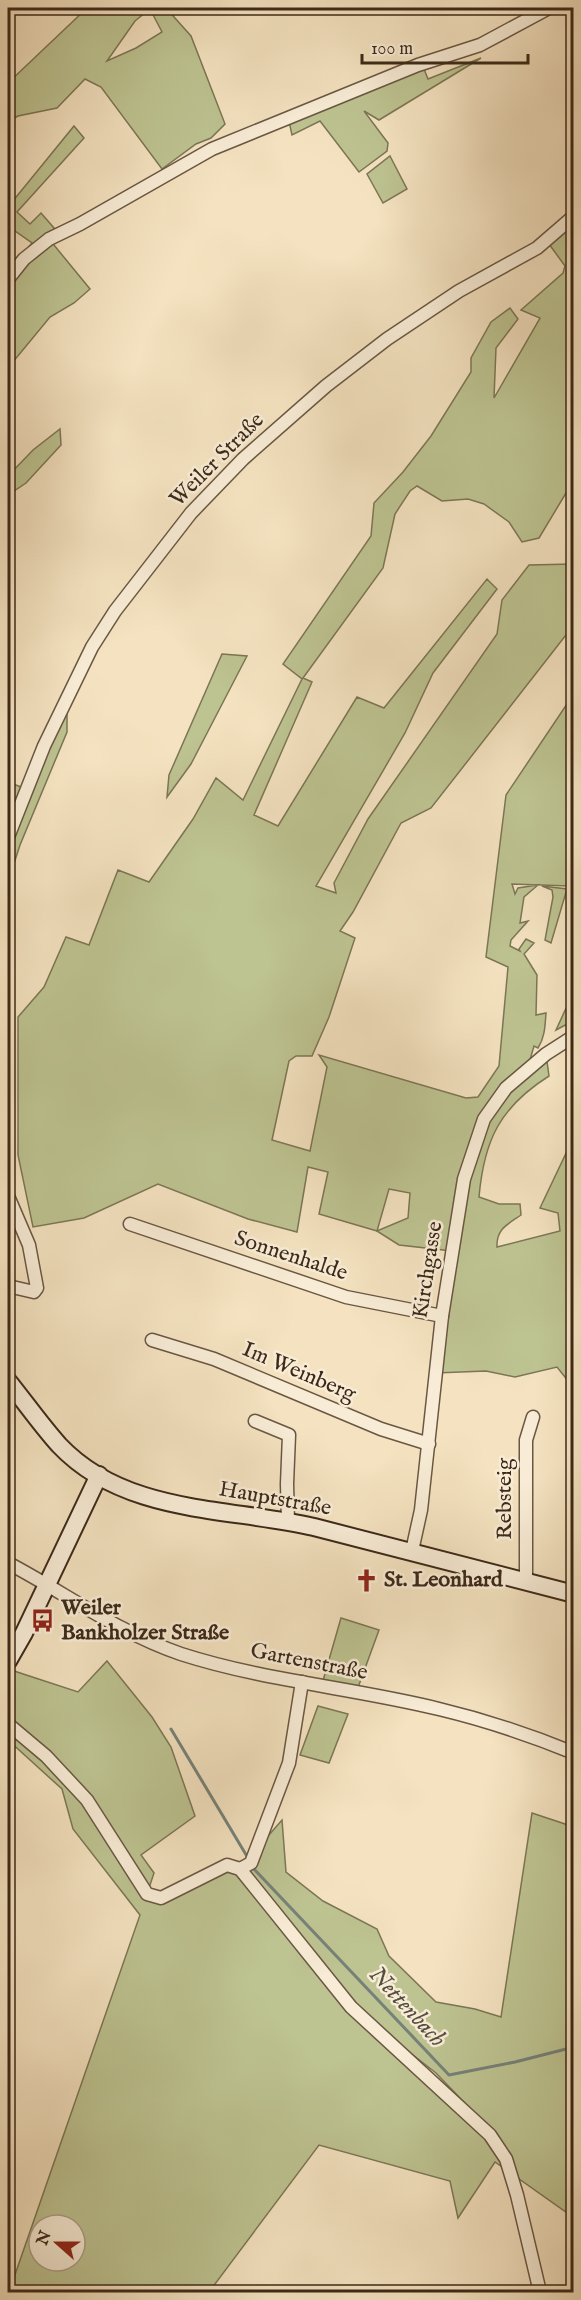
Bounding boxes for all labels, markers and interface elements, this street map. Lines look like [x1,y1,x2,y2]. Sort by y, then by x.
scale bar [362,27,528,65]
text: 100 m [371,38,413,61]
street label: Weiler Straße [164,407,270,513]
street label: Kirchgasse [407,1219,449,1321]
street label: Sonnenhalde [231,1225,351,1287]
street label: Im Weinberg [238,1336,361,1409]
street label: Rebsteig [491,1457,519,1540]
street label: Hauptstraße [217,1475,333,1523]
place label: St. Leonhard [384,1566,504,1594]
church icon: St. Leonhard [353,1567,379,1593]
place label: Weiler Bankholzer Straße [60,1594,229,1647]
bus stop icon: Weiler Bankholzer Straße [30,1608,56,1634]
street label: Gartenstraße [248,1637,370,1687]
water label: Nettenbach [362,1960,452,2054]
north arrow [27,2213,87,2273]
text: N [33,2228,57,2249]

